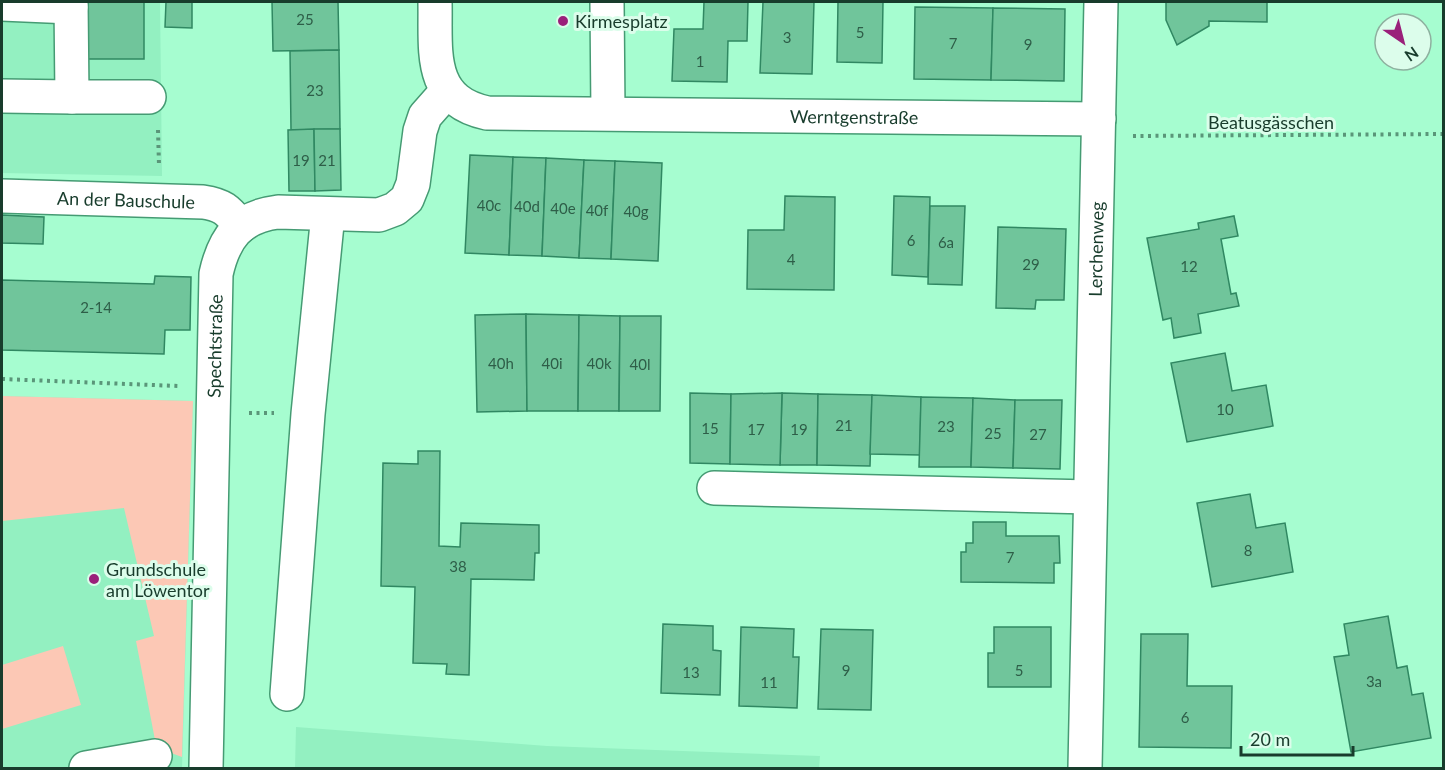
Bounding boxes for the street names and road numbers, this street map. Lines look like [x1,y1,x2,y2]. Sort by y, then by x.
street label: Werntgenstraße [790,105,918,128]
street label: Beatusgässchen [1208,111,1334,133]
street label: An der Bauschule [57,187,195,213]
street label: Lerchenweg [1084,201,1108,297]
street label: Spechtstraße [202,294,227,398]

